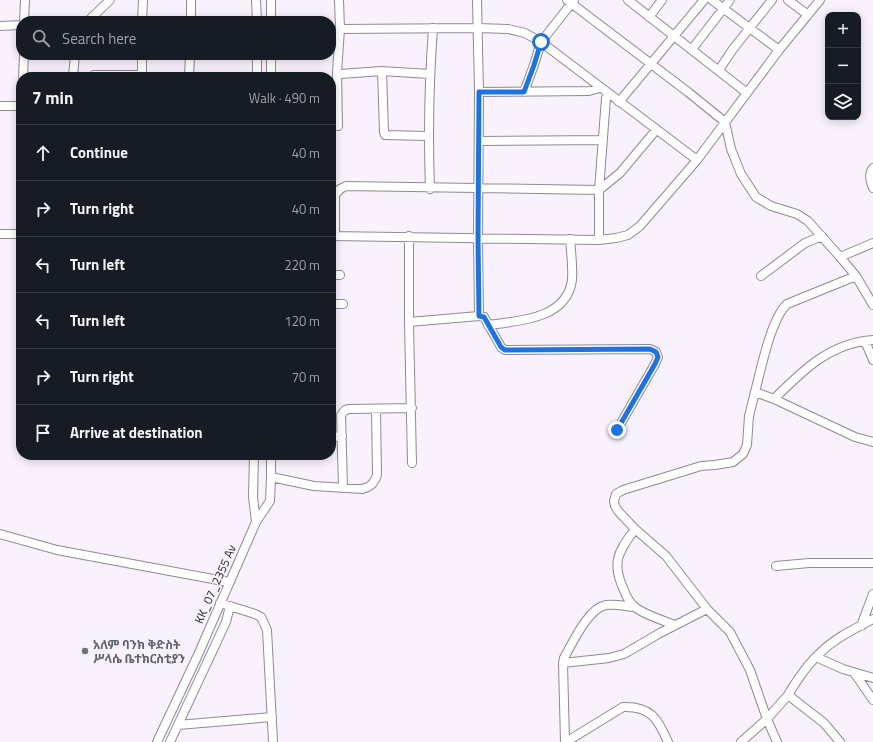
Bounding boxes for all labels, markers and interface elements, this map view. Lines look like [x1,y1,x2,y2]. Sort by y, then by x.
map controls [825,12,861,120]
button: + [825,12,861,48]
search box [16,16,336,60]
icon: search [30,27,52,49]
text: Search here [62,27,136,50]
route start [532,33,550,51]
button: − [825,48,861,84]
button: layers [825,84,861,120]
text: 7 min [32,85,73,111]
text: Walk · 490 m [249,88,320,108]
text: Continue [70,141,128,164]
icon: ahead [32,142,54,164]
text: 40 m [292,143,320,163]
text: Turn right [70,197,134,220]
icon: right [32,198,54,220]
text: 40 m [292,199,320,219]
text: Turn left [70,253,125,276]
icon: left [32,254,54,276]
text: 220 m [284,255,320,275]
text: Turn left [70,309,125,332]
icon: left [32,310,54,332]
text: 120 m [284,311,320,331]
text: Turn right [70,365,134,388]
icon: right [32,366,54,388]
text: 70 m [292,367,320,387]
text: Arrive at destination [70,421,203,444]
route end [608,421,626,439]
icon: arrive [32,422,54,444]
street label: KK_07_2355 Av [189,541,241,626]
place label: አለም ባንክ ቅድስት ሥላሴ ቤተክርስቲያን [93,635,185,668]
marker: አለም ባንክ ቅድስት ሥላሴ ቤተክርስቲያን [80,646,90,656]

